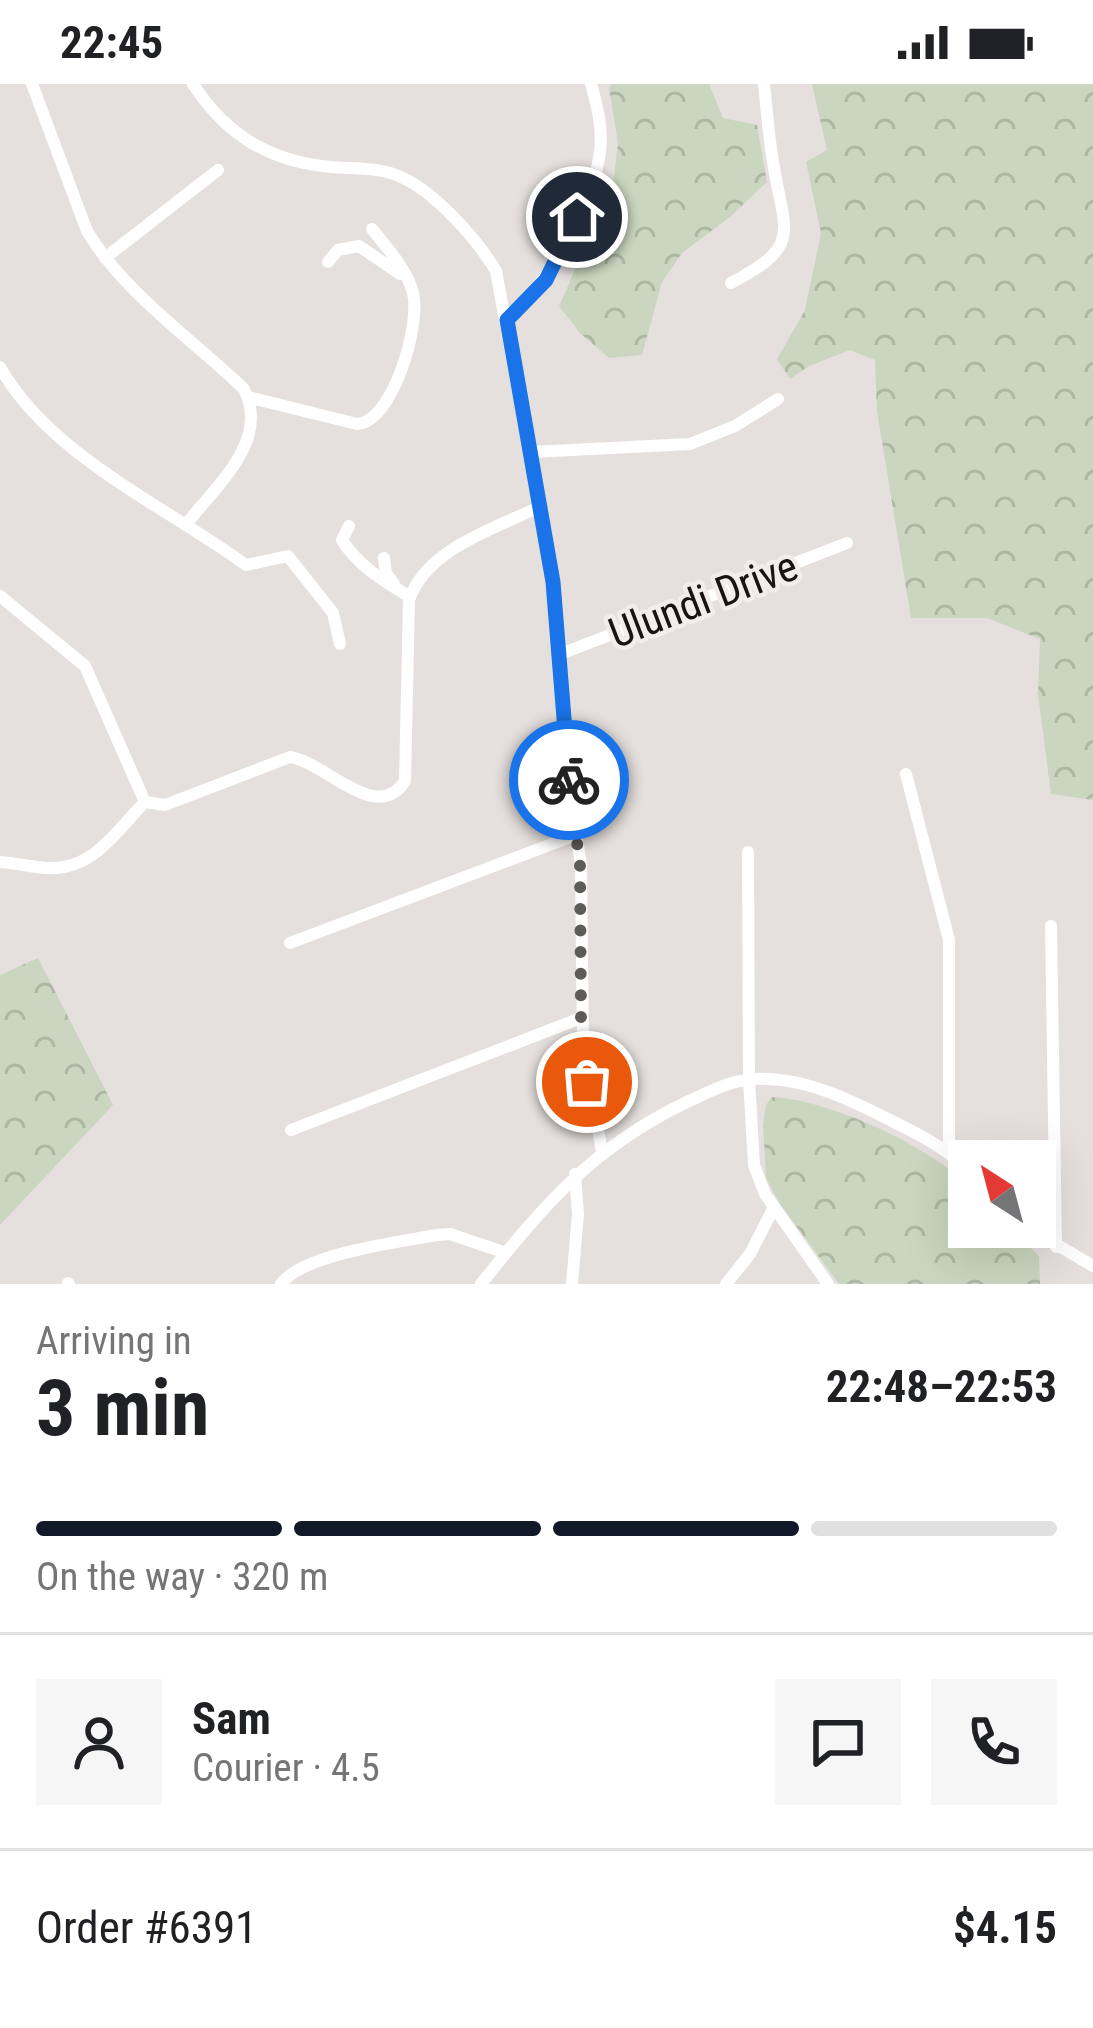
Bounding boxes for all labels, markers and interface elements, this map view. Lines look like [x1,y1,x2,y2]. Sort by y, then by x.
text: 22:45 [60,16,163,69]
pin [526,166,628,268]
icon: home [544,184,610,250]
street label: Ulundi Drive [602,541,804,658]
courier [509,720,629,840]
icon: bike [536,747,602,813]
pin [536,1031,638,1133]
icon: bag [554,1049,620,1115]
north arrow [948,1140,1056,1248]
map controls [948,1140,1056,1248]
text: Arriving in [36,1318,192,1364]
text: 22:48–22:53 [826,1360,1057,1413]
text: 3 min [36,1363,209,1454]
text: On the way · 320 m [36,1554,328,1600]
button: person [36,1679,162,1805]
button: chat [775,1679,901,1805]
button: phone [931,1679,1057,1805]
text: Sam [192,1692,271,1745]
text: Courier · 4.5 [192,1745,380,1791]
text: Order #6391 [36,1901,257,1954]
text: $4.15 [953,1901,1057,1954]

